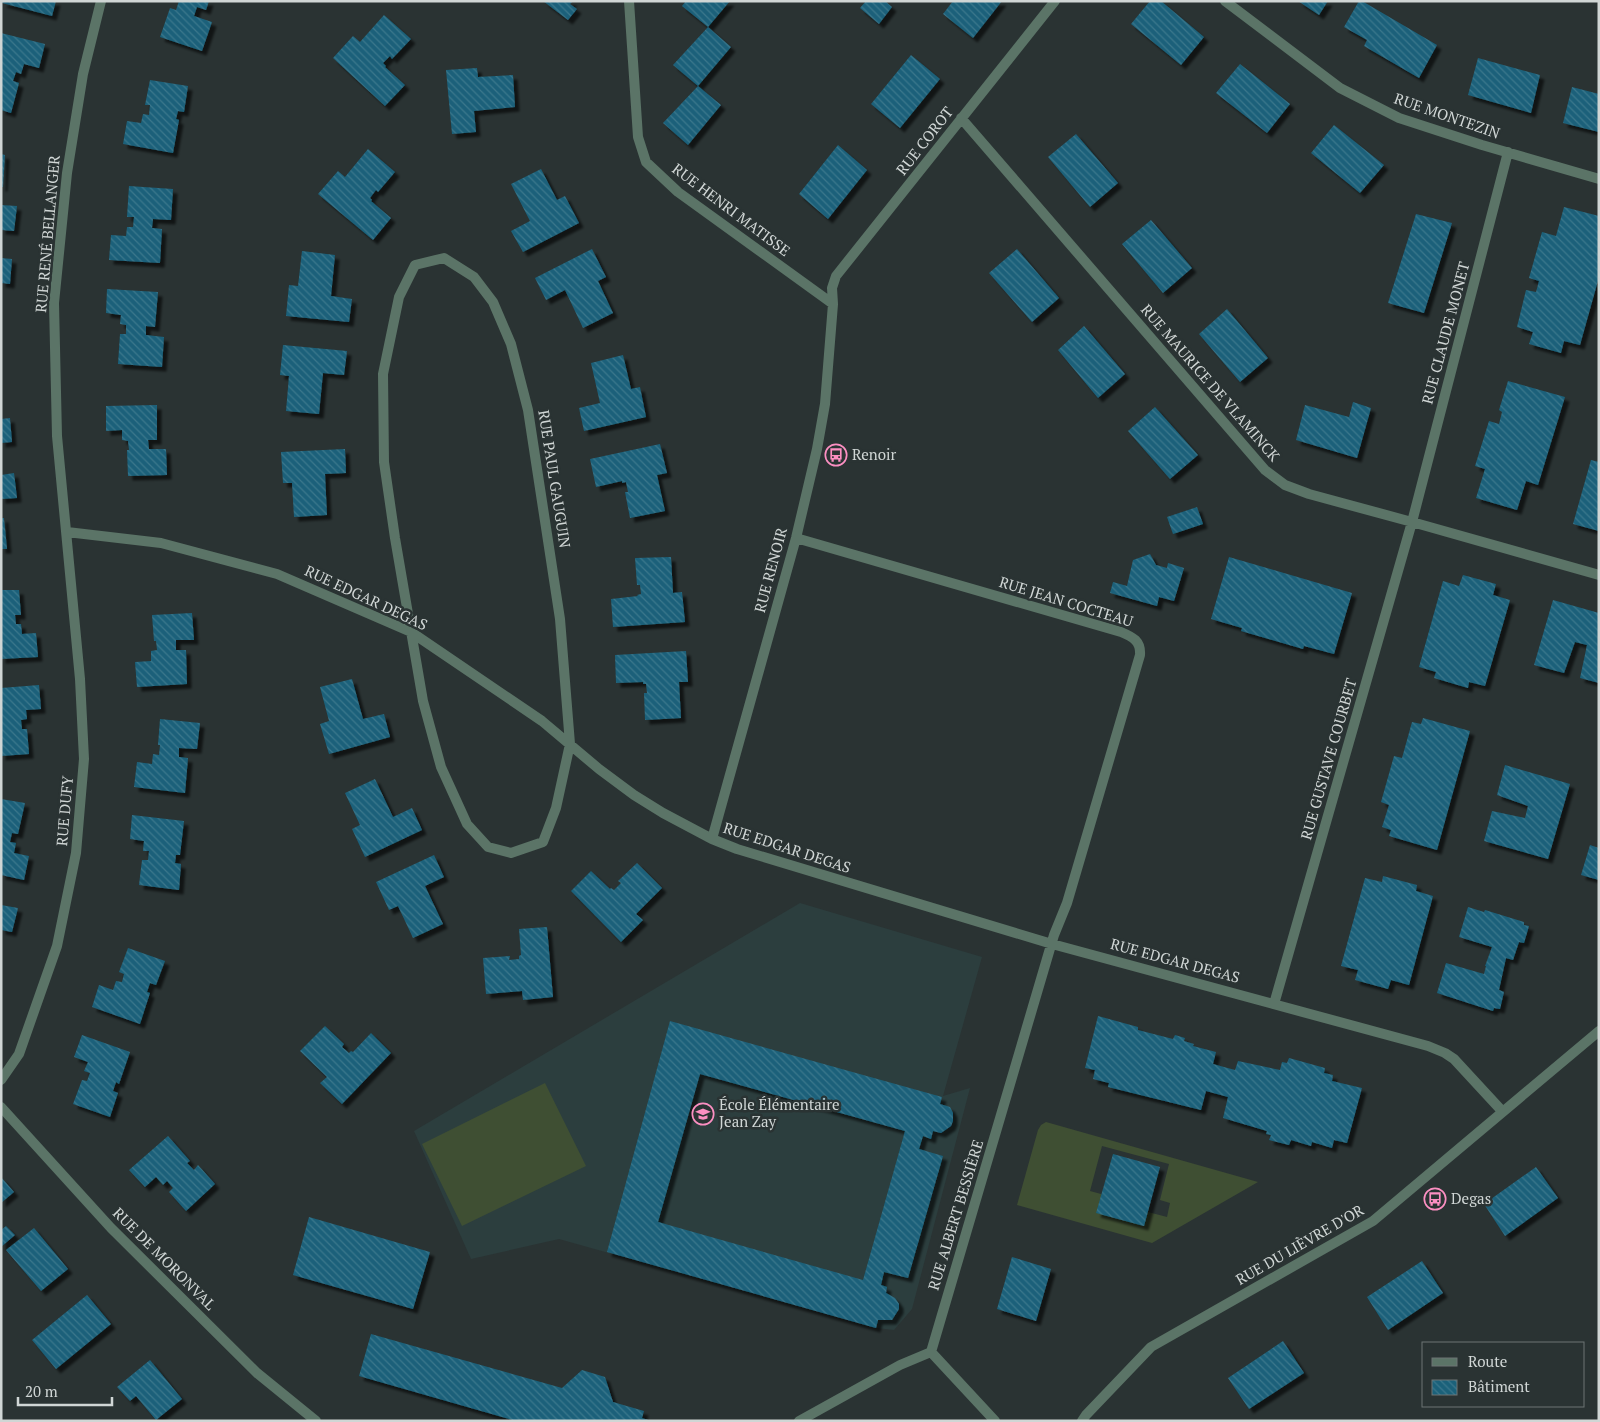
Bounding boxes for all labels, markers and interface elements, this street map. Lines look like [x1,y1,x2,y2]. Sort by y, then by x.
street label: RUE MONTEZIN [1392,88,1503,143]
street label: RUE COROT [891,102,957,179]
street label: RUE RENÉ BELLANGER [30,154,64,313]
street label: RUE HENRI MATISSE [669,158,795,260]
street label: RUE CLAUDE MONET [1416,259,1474,406]
street label: RUE MAURICE DE VLAMINCK [1137,300,1285,465]
street label: RUE PAUL GAUGUIN [534,408,576,549]
bus stop icon: Renoir [824,443,848,467]
place label: Renoir [852,444,897,464]
street label: RUE RENOIR [749,525,791,614]
street label: RUE EDGAR DEGAS [302,560,431,634]
street label: RUE JEAN COCTEAU [997,571,1136,631]
street label: RUE GUSTAVE COURBET [1295,676,1361,842]
street label: RUE DUFY [51,775,77,847]
street label: RUE EDGAR DEGAS [721,817,854,877]
street label: RUE EDGAR DEGAS [1108,933,1242,987]
place label: École Élémentaire Jean Zay [719,1094,840,1131]
school or university icon: École Élémentaire Jean Zay [691,1102,715,1126]
street label: RUE ALBERT BESSIÈRE [923,1137,987,1292]
bus stop icon: Degas [1423,1187,1447,1211]
place label: Degas [1451,1188,1491,1208]
street label: RUE DU LIÈVRE D'OR [1232,1199,1368,1289]
street label: RUE DE MORONVAL [109,1203,220,1314]
legend [1422,1342,1585,1407]
text: Route [1468,1351,1507,1371]
scale bar [18,1374,111,1406]
text: Bâtiment [1468,1376,1530,1396]
text: 20 m [25,1381,58,1401]

